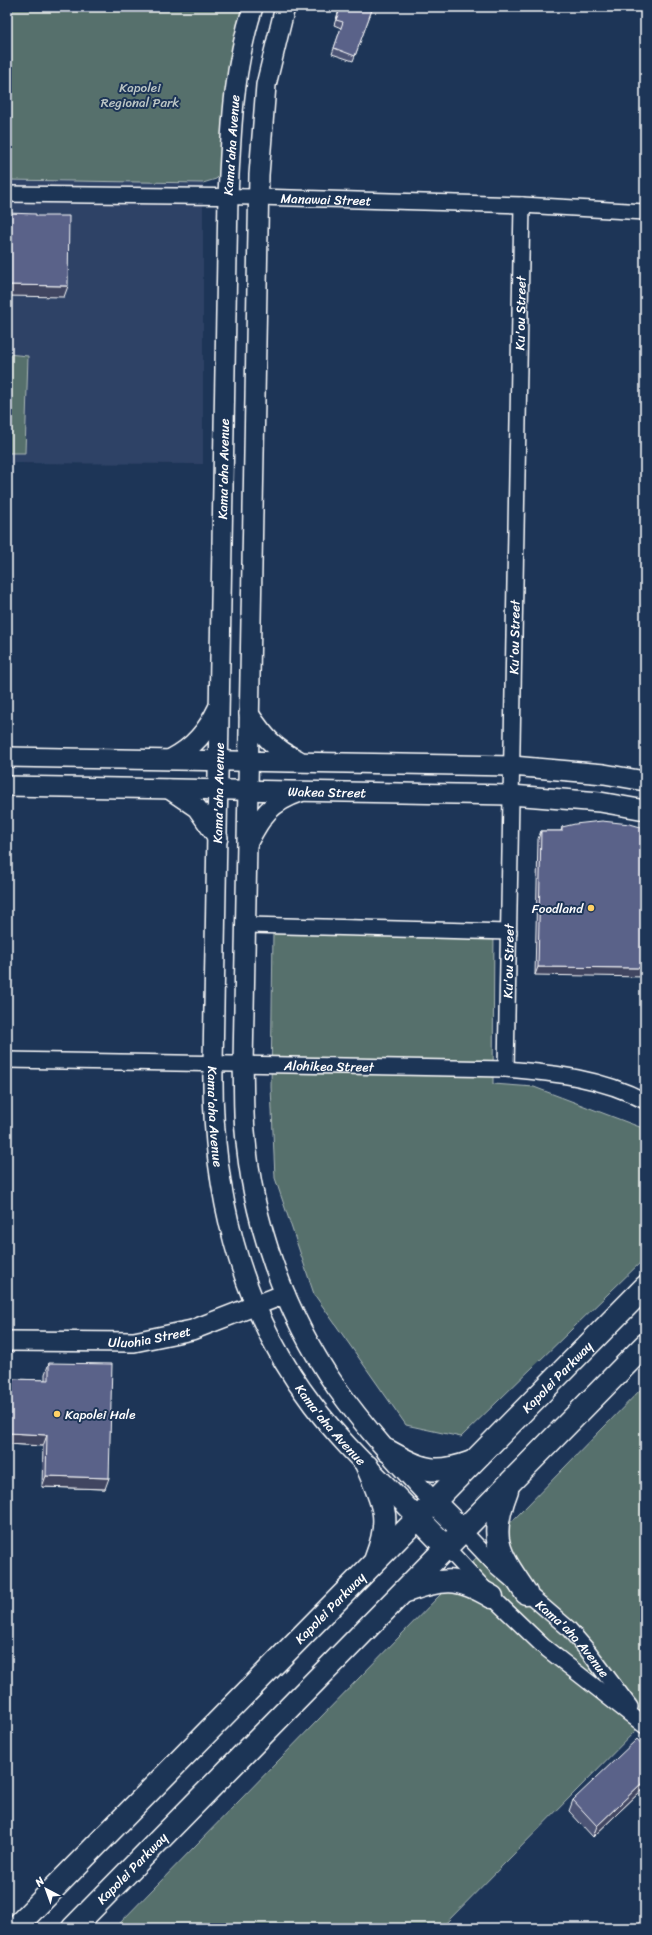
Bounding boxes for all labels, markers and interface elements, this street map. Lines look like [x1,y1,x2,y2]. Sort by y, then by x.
park label: Kapolei Regional Park [101,76,179,114]
street label: Kama'aha Avenue [217,94,247,196]
street label: Manawai Street [280,187,372,212]
street label: Ku'ou Street [508,275,533,351]
street label: Kama'aha Avenue [211,418,236,520]
street label: Ku'ou Street [502,599,527,675]
street label: Kama'aha Avenue [206,742,231,844]
street label: Wakea Street [288,780,367,804]
place label: Foodland [532,897,584,920]
marker: Foodland [586,903,596,913]
street label: Ku'ou Street [496,923,521,999]
street label: Alohikea Street [283,1054,375,1079]
street label: Kama'aha Avenue [201,1066,230,1169]
street label: Uluohia Street [108,1319,193,1354]
street label: Kapolei Parkway [516,1335,599,1419]
street label: Kama'aha Avenue [289,1379,372,1471]
place label: Kapolei Hale [65,1403,136,1426]
marker: Kapolei Hale [52,1409,62,1419]
street label: Kapolei Parkway [289,1566,371,1650]
street label: Kama'aha Avenue [530,1594,616,1683]
street label: Kapolei Parkway [91,1827,173,1910]
north arrow [26,1869,66,1909]
text: N [30,1872,49,1892]

